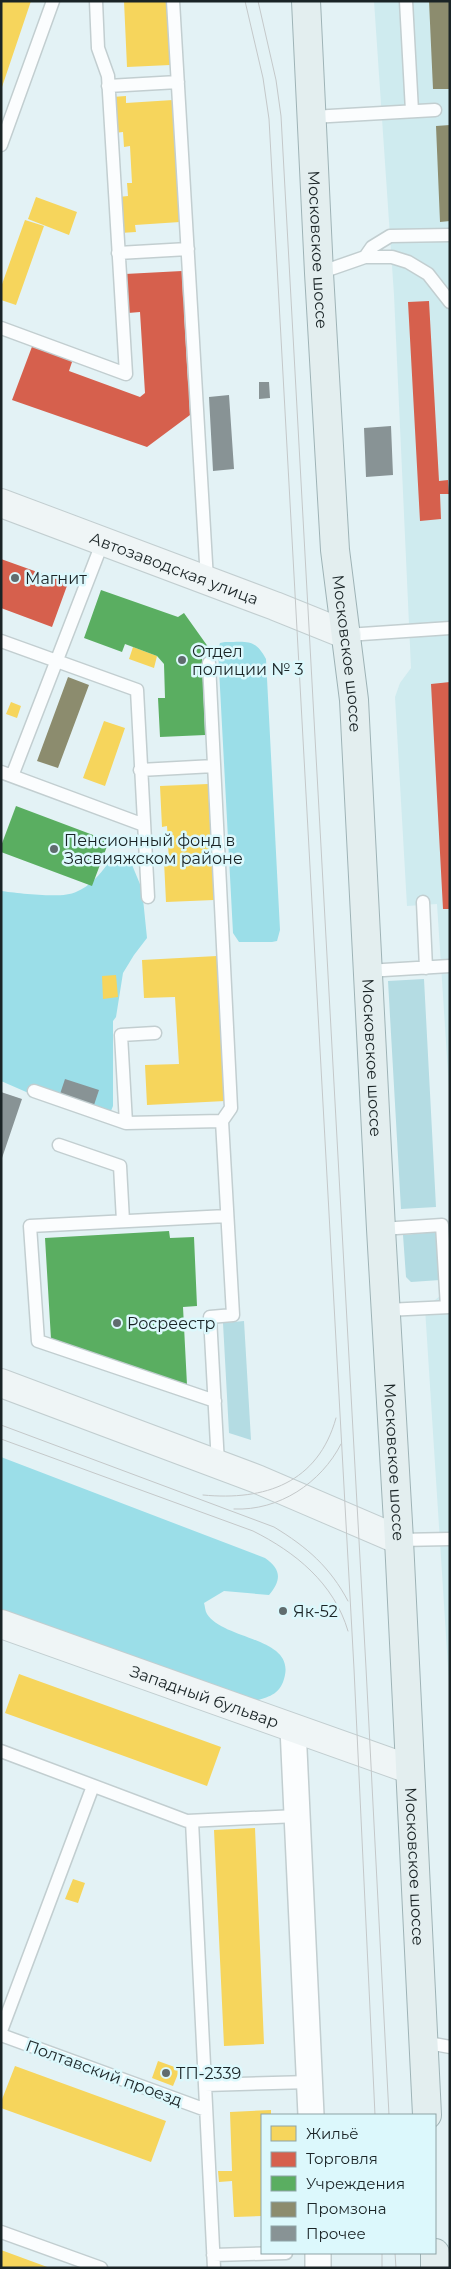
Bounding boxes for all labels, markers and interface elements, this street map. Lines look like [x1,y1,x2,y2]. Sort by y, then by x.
street label: Московское шоссе [305,170,332,329]
street label: Автозаводская улица [87,528,261,608]
place label: Магнит [25,569,87,588]
marker: Магнит [9,572,21,584]
street label: Московское шоссе [329,574,365,733]
place label: Отдел полиции № 3 [192,642,304,679]
marker: Отдел полиции № 3 [176,654,188,666]
place label: Пенсионный фонд в Засвияжском районе [64,831,243,868]
marker: Пенсионный фонд в Засвияжском районе [48,843,60,855]
street label: Московское шоссе [359,978,386,1137]
place label: Росреестр [127,1314,215,1333]
marker: Росреестр [111,1317,123,1329]
street label: Московское шоссе [380,1382,409,1542]
place label: Як-52 [293,1602,338,1621]
marker: Як-52 [277,1605,289,1617]
street label: Западный бульвар [128,1661,281,1731]
street label: Московское шоссе [402,1787,428,1946]
street label: Полтавский проезд [23,2036,185,2110]
place label: ТП-2339 [176,2064,241,2083]
marker: ТП-2339 [160,2067,172,2079]
legend [261,2114,436,2254]
text: Жильё [306,2124,359,2143]
text: Торговля [306,2149,378,2168]
text: Учреждения [306,2174,405,2193]
text: Промзона [306,2199,386,2218]
text: Прочее [306,2224,366,2243]

